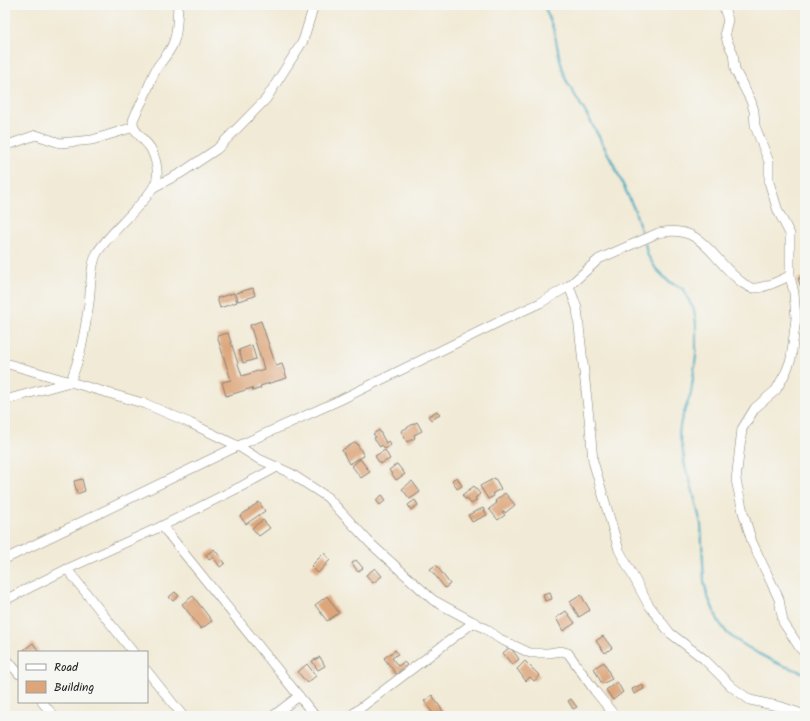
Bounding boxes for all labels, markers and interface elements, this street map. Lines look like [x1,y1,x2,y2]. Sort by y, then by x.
legend [18,651,148,703]
text: Road [54,658,79,677]
text: Building [54,678,94,697]

